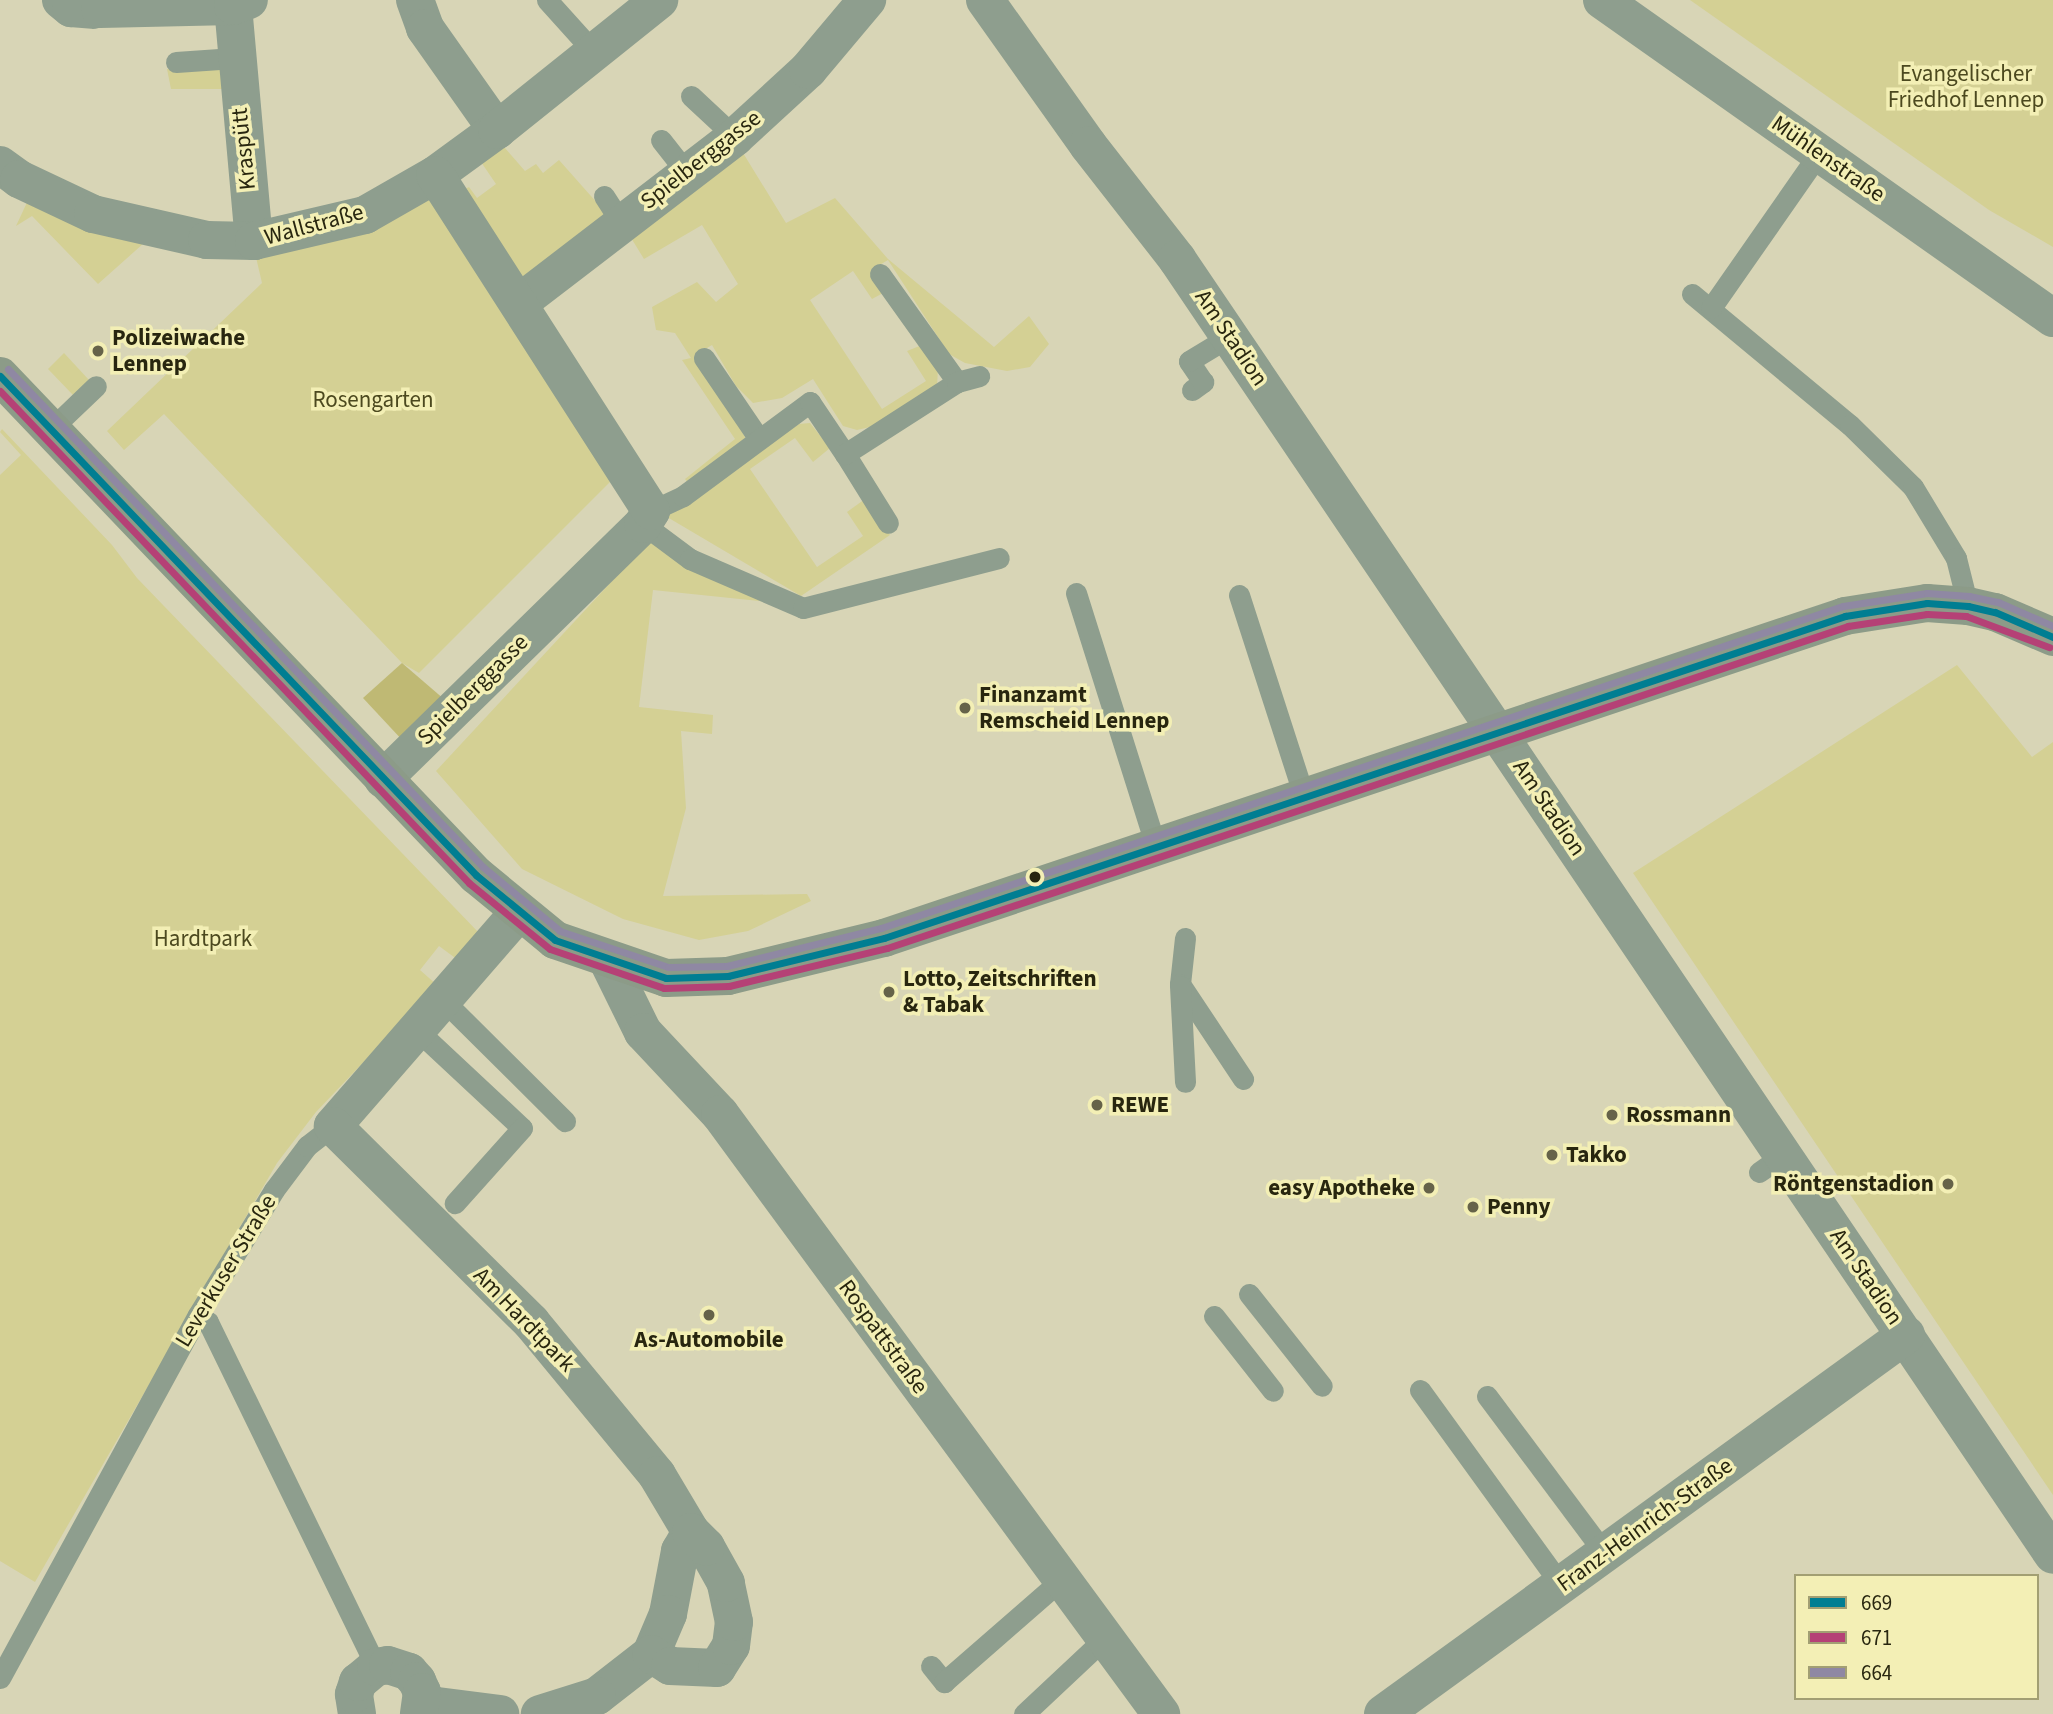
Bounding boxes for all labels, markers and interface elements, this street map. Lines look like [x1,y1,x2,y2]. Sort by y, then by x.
park label: Evangelischer Friedhof Lennep [1888,60,2044,114]
street label: Spielberggasse [635,105,767,215]
street label: Kraspütt [226,107,262,191]
street label: Mühlenstraße [1766,110,1890,208]
street label: Wallstraße [261,199,367,251]
street label: Am Stadion [1189,285,1273,391]
place label: Polizeiwache Lennep [112,324,245,378]
marker: Polizeiwache Lennep [90,343,106,359]
park label: Rosengarten [312,386,434,414]
street label: Spielberggasse [412,629,534,751]
place label: Finanzamt Remscheid Lennep [979,681,1170,735]
marker: Finanzamt Remscheid Lennep [957,700,973,716]
street label: Am Stadion [1507,755,1591,861]
unlabelled marker [1028,870,1042,884]
park label: Hardtpark [154,925,252,953]
place label: Lotto, Zeitschriften & Tabak [903,965,1097,1019]
marker: Lotto, Zeitschriften & Tabak [881,984,897,1000]
place label: REWE [1111,1091,1169,1119]
marker: REWE [1089,1097,1105,1113]
place label: Rossmann [1626,1101,1731,1129]
marker: Rossmann [1604,1107,1620,1123]
place label: Takko [1566,1141,1627,1169]
marker: Takko [1544,1147,1560,1163]
place label: Röntgenstadion [1773,1170,1934,1198]
place label: easy Apotheke [1268,1174,1415,1202]
marker: Röntgenstadion [1940,1176,1956,1192]
marker: easy Apotheke [1421,1180,1437,1196]
street label: Leverkuser Straße [170,1190,282,1352]
place label: Penny [1487,1193,1550,1221]
marker: Penny [1465,1199,1481,1215]
street label: Am Stadion [1824,1224,1908,1330]
street label: Am Hardtpark [467,1262,581,1378]
street label: Rospattstraße [832,1275,934,1399]
marker: As-Automobile [701,1307,717,1323]
place label: As-Automobile [634,1326,784,1354]
street label: Franz-Heinrich-Straße [1552,1452,1738,1598]
legend [1794,1574,2039,1700]
text: 669 [1861,1588,1892,1618]
text: 671 [1861,1623,1892,1653]
text: 664 [1861,1658,1892,1688]

